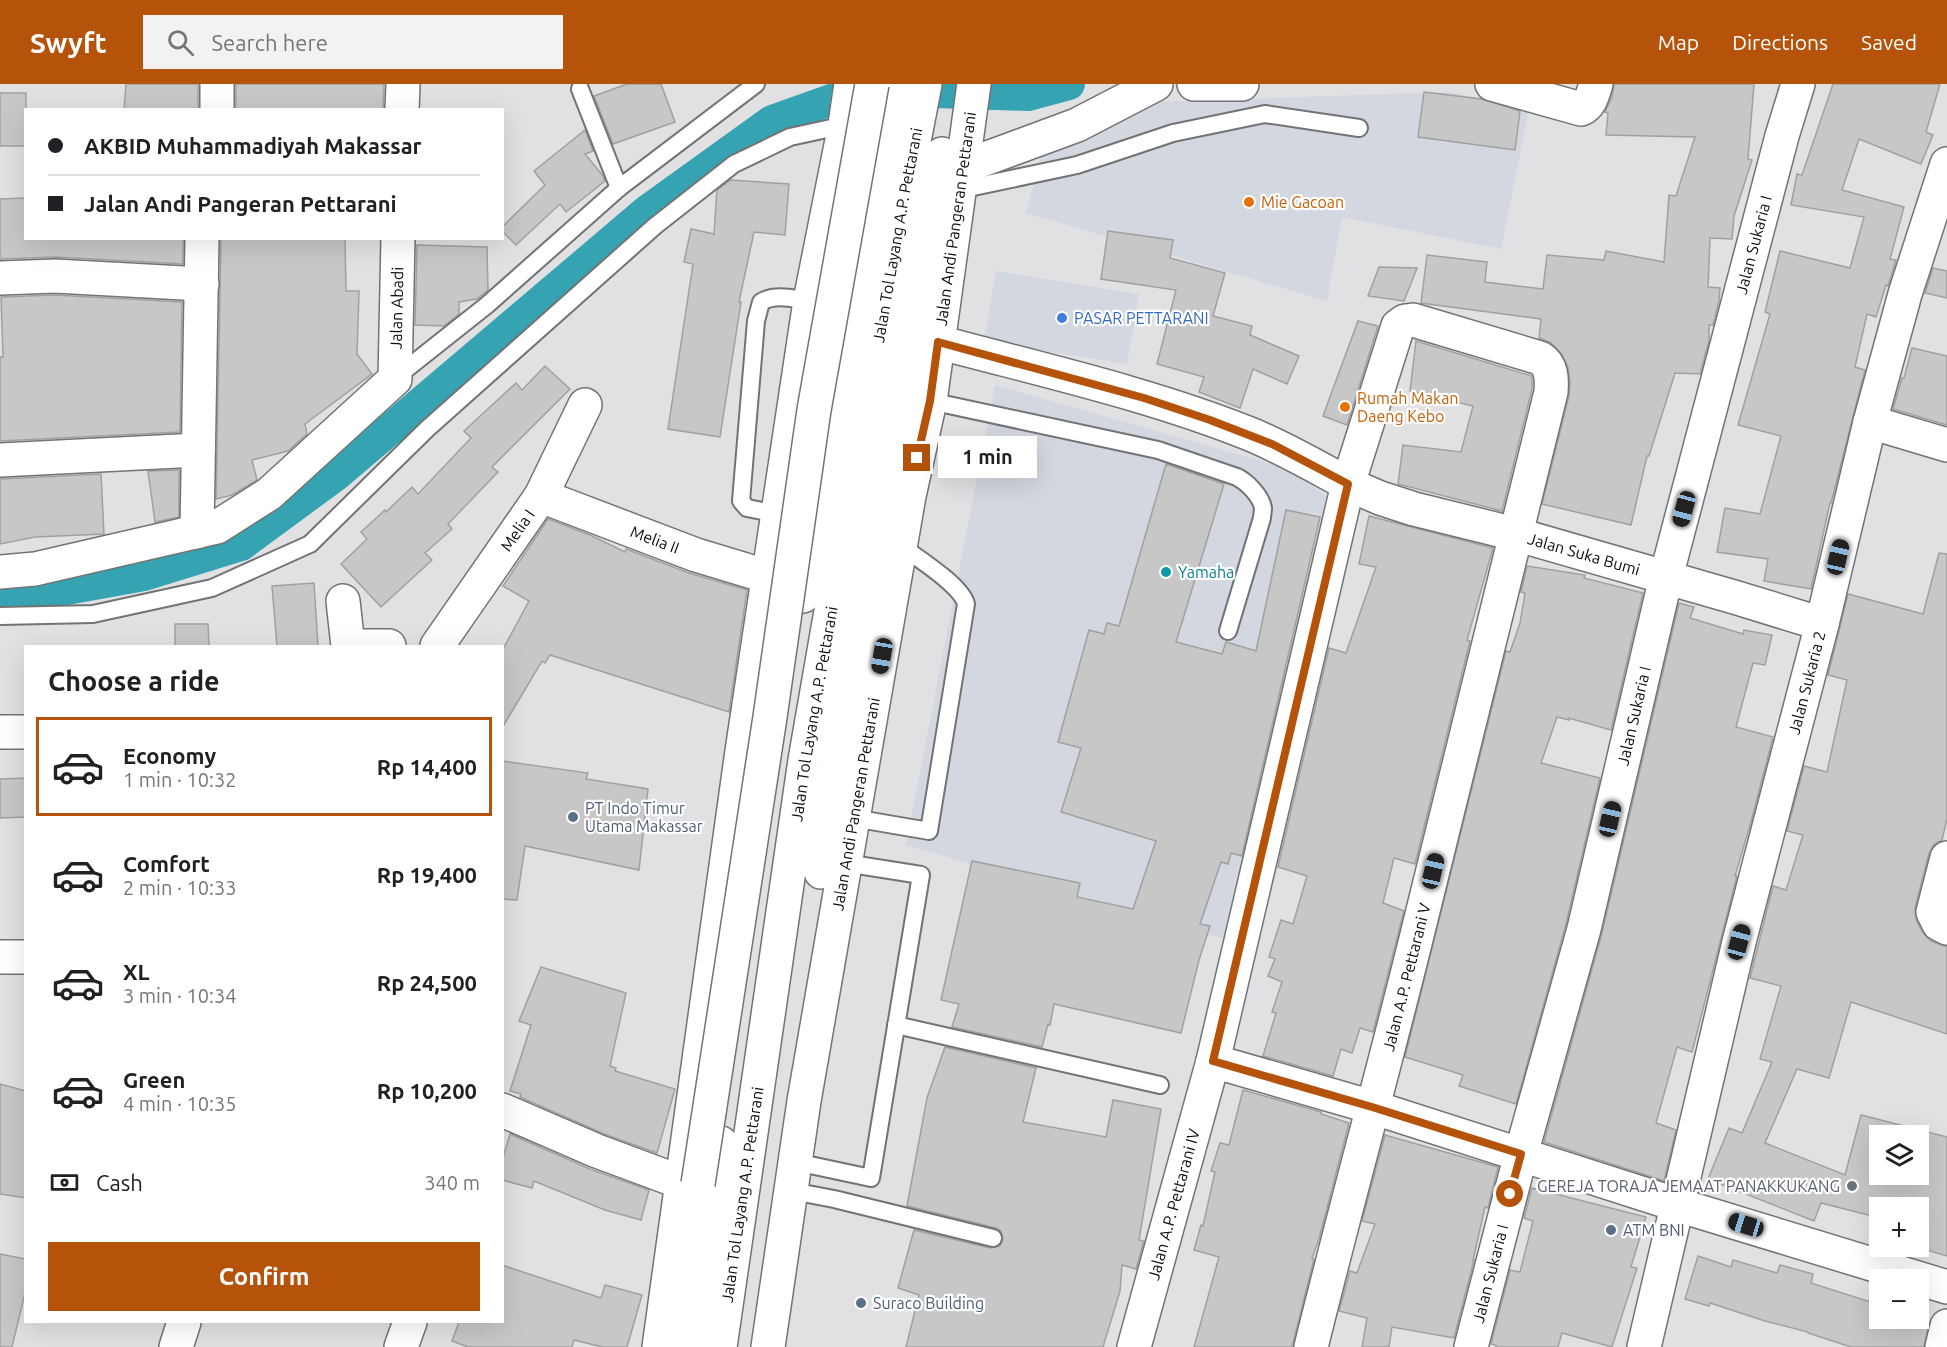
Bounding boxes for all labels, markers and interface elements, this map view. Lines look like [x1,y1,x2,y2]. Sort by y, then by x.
search box [143,15,563,69]
icon: search [164,26,197,59]
text: Swyft [30,27,107,58]
text: Search here [212,30,328,55]
text: Map [1658,30,1699,54]
text: Directions [1732,30,1828,54]
text: Saved [1861,30,1917,54]
street label: Jalan Andi Pangeran Pettarani [932,110,979,327]
street label: Jalan Tol Layang A.P. Pettarani [869,126,925,344]
text: AKBID Muhammadiyah Makassar [84,133,422,158]
text: Jalan Andi Pangeran Pettarani [84,191,397,216]
place label: Mie Gacoan [1261,193,1344,211]
street label: Jalan Sukaria I [1732,194,1775,296]
marker: Mie Gacoan [1242,195,1256,209]
street label: Jalan Abadi [387,267,406,350]
place label: PASAR PETTARANI [1074,309,1209,327]
marker: PASAR PETTARANI [1055,311,1069,325]
place label: Rumah Makan Daeng Kebo [1357,389,1459,425]
marker: Rumah Makan Daeng Kebo [1338,400,1352,414]
callout: 1 min [938,437,1037,479]
route end [903,444,930,471]
text: 1 min [962,445,1013,468]
car [1671,489,1697,529]
street label: Melia I [497,506,538,555]
street label: Melia II [628,522,682,557]
street label: Jalan Suka Bumi [1526,529,1642,579]
car [1825,537,1851,577]
place label: Yamaha [1178,563,1234,581]
marker: Yamaha [1159,565,1173,579]
street label: Jalan Tol Layang A.P. Pettarani [787,605,841,823]
street label: Jalan Sukaria 2 [1785,629,1829,736]
car [870,637,894,675]
street label: Jalan Sukaria I [1613,664,1654,767]
text: Choose a ride [48,666,220,696]
street label: Jalan Andi Pangeran Pettarani [828,696,883,912]
icon: car [51,740,105,794]
text: Economy [123,743,216,768]
text: Rp 14,400 [377,754,477,779]
text: 1 min · 10:32 [123,768,237,791]
place label: PT Indo Timur Utama Makassar [585,799,703,835]
car [1597,799,1623,839]
marker: PT Indo Timur Utama Makassar [566,810,580,824]
icon: car [51,848,105,902]
text: Comfort [123,851,210,876]
car [1420,851,1446,891]
text: Rp 19,400 [377,862,477,887]
text: 2 min · 10:33 [123,876,237,899]
street label: Jalan A.P. Pettarani V [1379,901,1434,1053]
car [1726,922,1752,962]
icon: car [51,956,105,1010]
text: XL [123,959,150,984]
text: Rp 24,500 [377,970,477,995]
text: 3 min · 10:34 [123,984,237,1007]
icon: car [51,1064,105,1118]
text: Green [123,1067,185,1092]
text: Rp 10,200 [377,1078,477,1103]
street label: Jalan Tol Layang A.P. Pettarani [718,1085,767,1304]
text: 4 min · 10:35 [123,1092,237,1115]
map controls [1869,1125,1929,1329]
button: layers [1869,1125,1929,1185]
street label: Jalan A.P. Pettarani IV [1144,1127,1203,1282]
icon: cash [48,1166,81,1199]
text: Cash [96,1170,143,1195]
text: 340 m [424,1171,480,1194]
place label: GEREJA TORAJA JEMAAT PANAKKUKANG [1537,1177,1840,1195]
marker: GEREJA TORAJA JEMAAT PANAKKUKANG [1845,1179,1859,1193]
route start [1496,1180,1523,1207]
button: + [1869,1197,1929,1257]
car [1726,1211,1766,1239]
place label: ATM BNI [1623,1221,1685,1239]
street label: Jalan Sukaria I [1469,1222,1511,1325]
marker: ATM BNI [1604,1223,1618,1237]
button: Confirm [48,1242,480,1311]
button: − [1869,1269,1929,1329]
place label: Suraco Building [873,1294,984,1312]
marker: Suraco Building [854,1296,868,1310]

